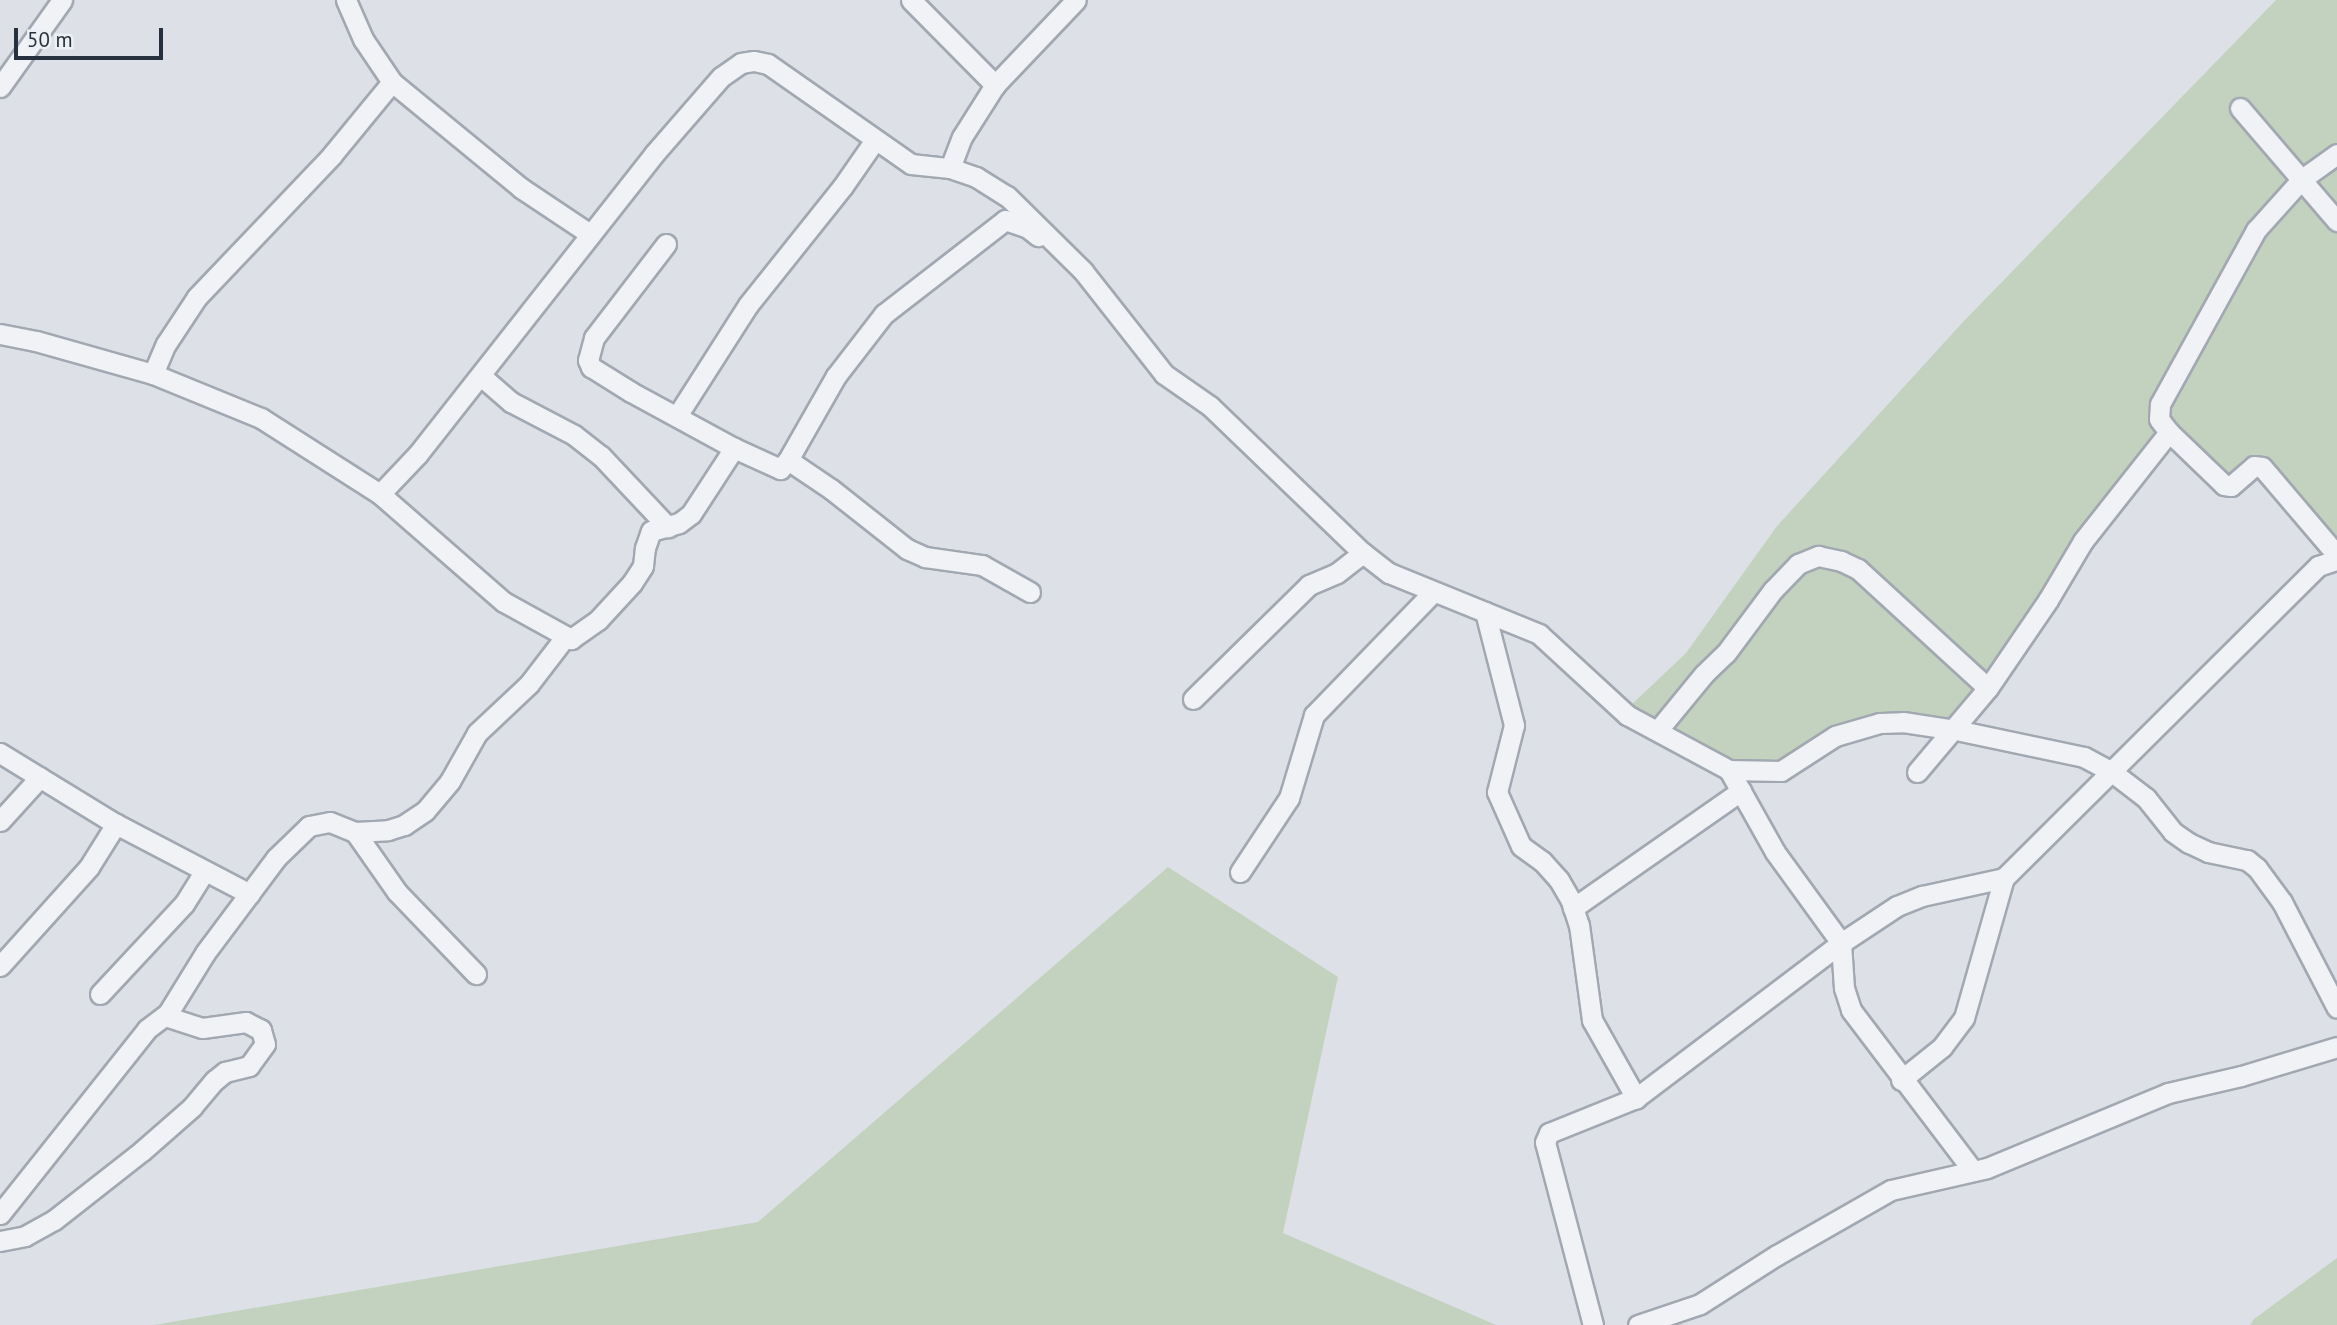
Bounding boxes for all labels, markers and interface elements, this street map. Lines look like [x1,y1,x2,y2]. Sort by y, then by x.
scale bar [18,14,166,58]
text: 50 m [27,26,73,53]

